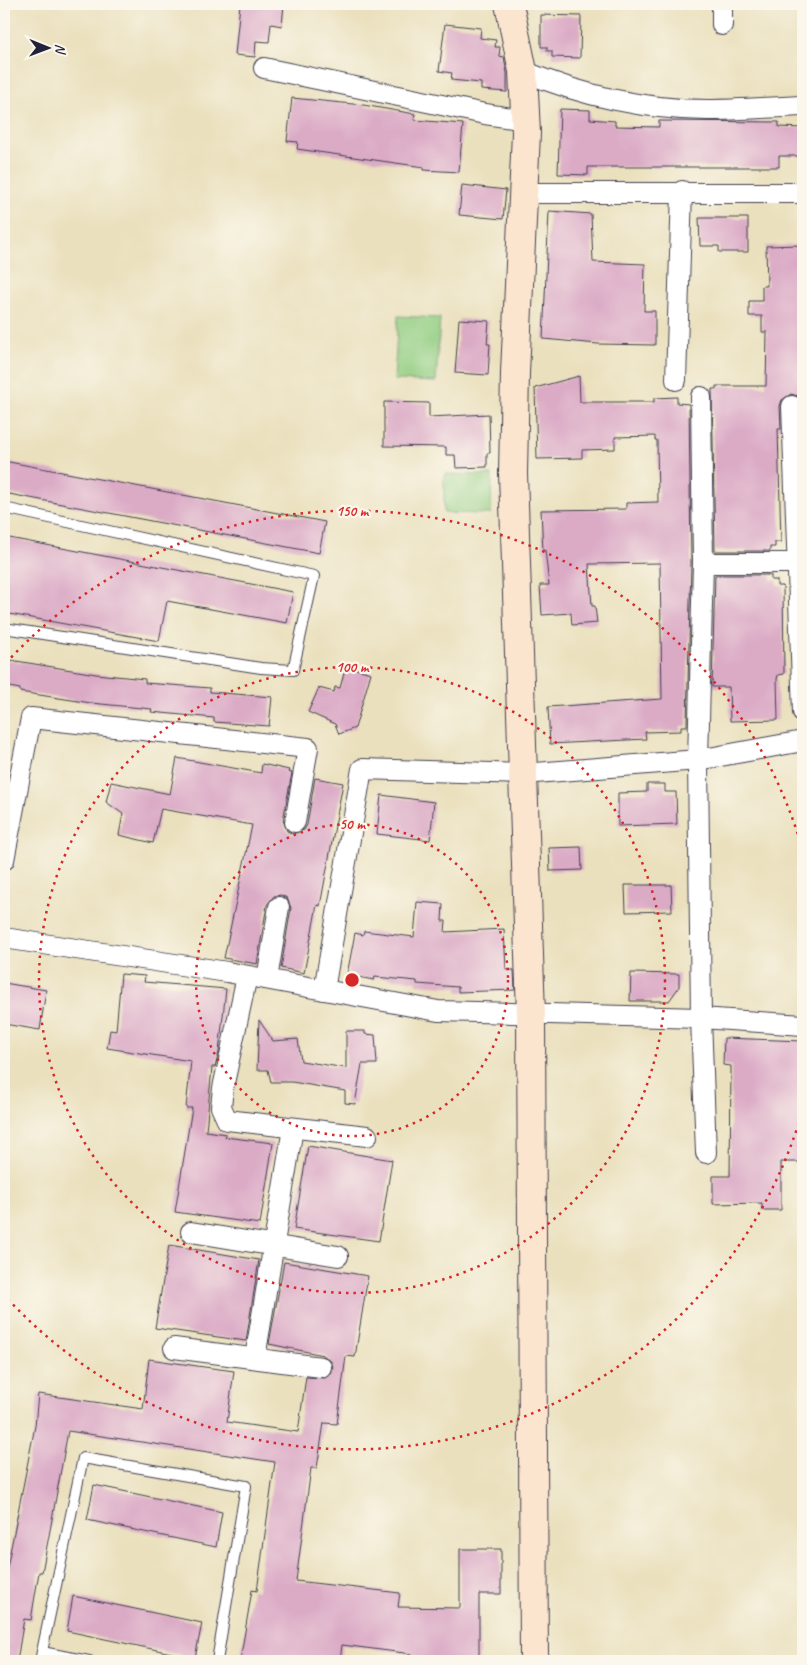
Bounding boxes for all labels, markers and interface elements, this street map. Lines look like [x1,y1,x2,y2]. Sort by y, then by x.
north arrow [22,22,72,72]
text: N [52,44,69,55]
text: 150 m [336,502,370,521]
text: 100 m [336,658,370,677]
text: 50 m [339,815,366,834]
centre of rings [343,971,361,989]

